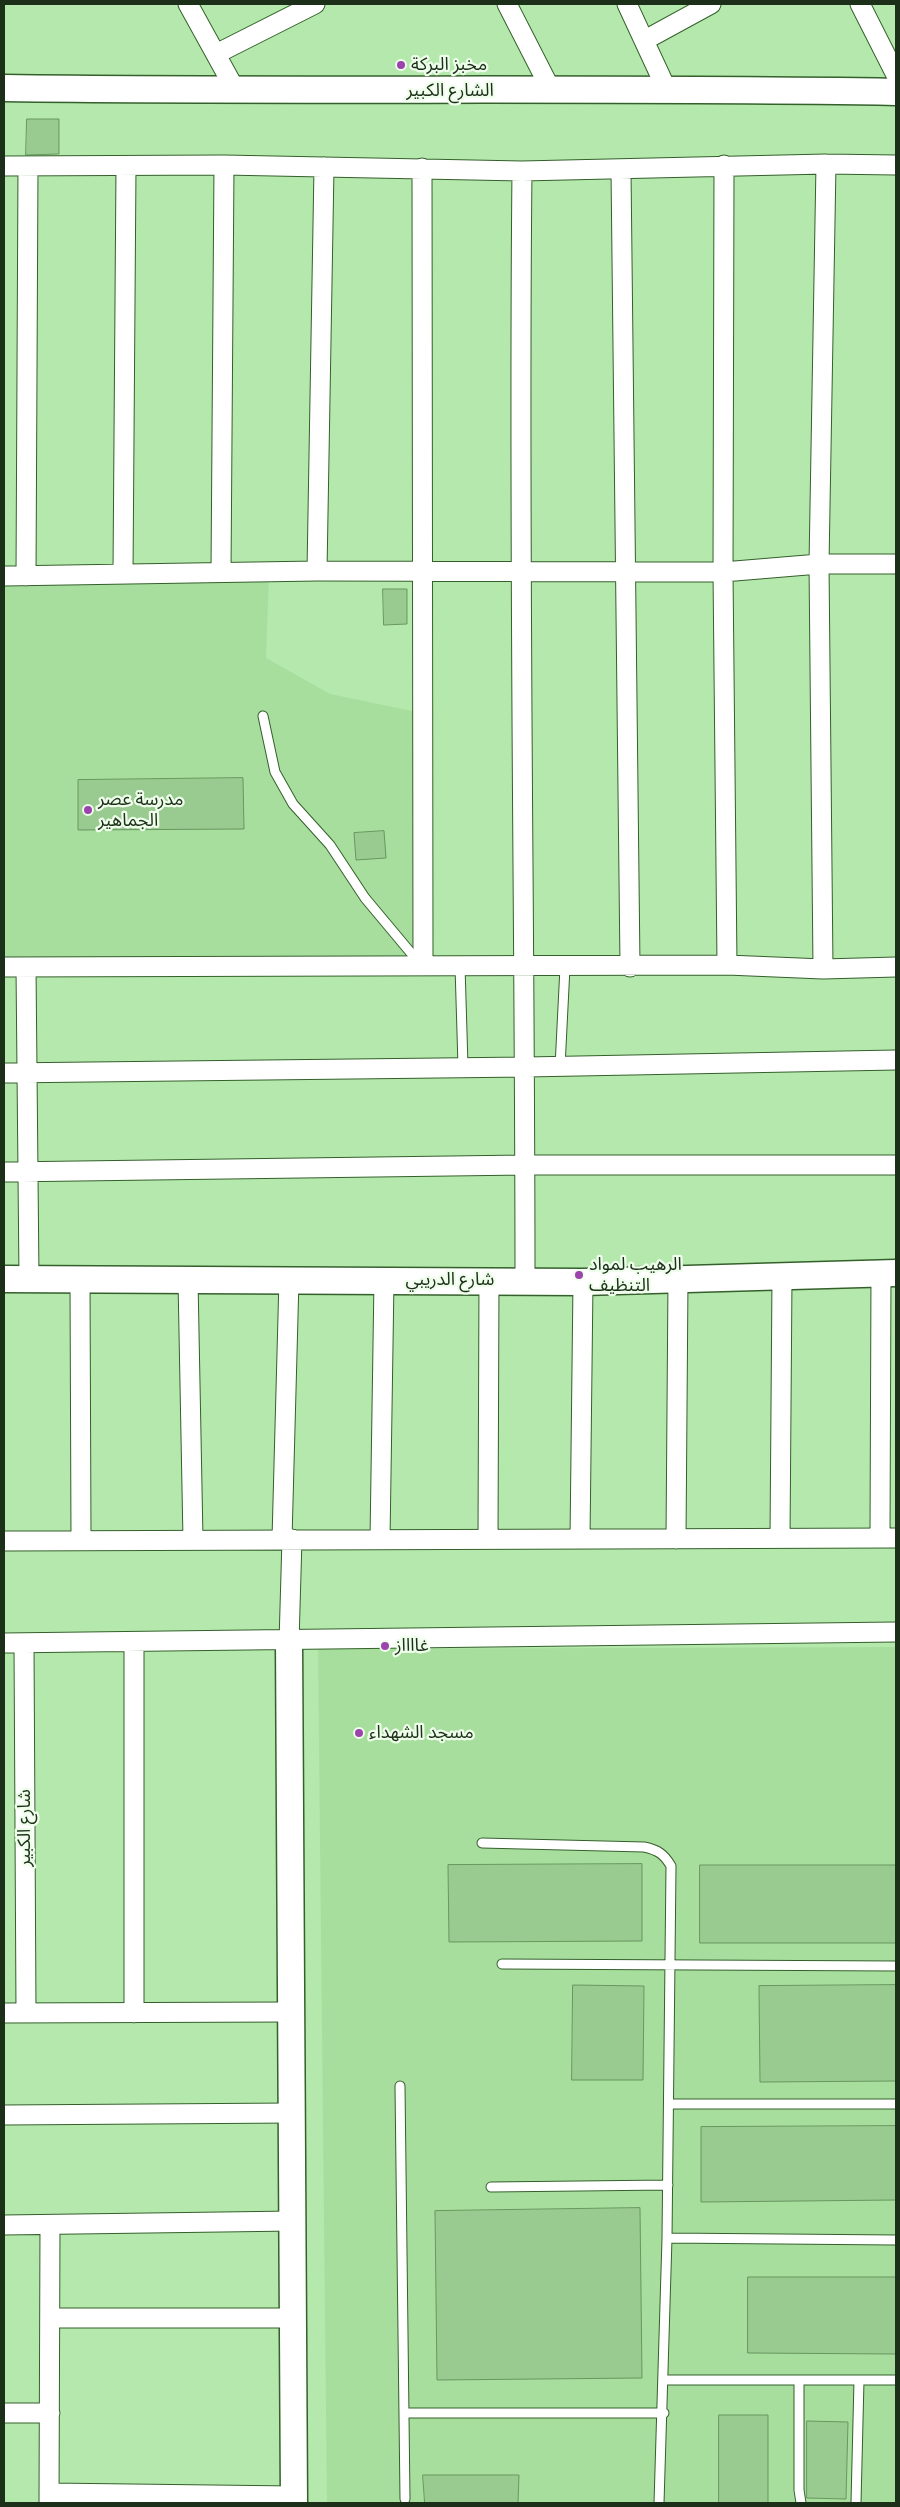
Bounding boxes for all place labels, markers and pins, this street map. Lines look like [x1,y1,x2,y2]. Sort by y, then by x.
place label: مخبز البركة [411,54,487,76]
marker: مخبز البركة [395,59,407,71]
place label: مدرسة عصر الجماهير [98,789,183,832]
marker: مدرسة عصر الجماهير [82,804,94,816]
place label: الرهيب لمواد التنظيف [589,1254,682,1296]
marker: الرهيب لمواد التنظيف [573,1269,585,1281]
place label: غااااز [395,1635,429,1657]
marker: غااااز [379,1640,391,1652]
place label: مسجد الشهداء [369,1722,474,1744]
marker: مسجد الشهداء [353,1727,365,1739]

